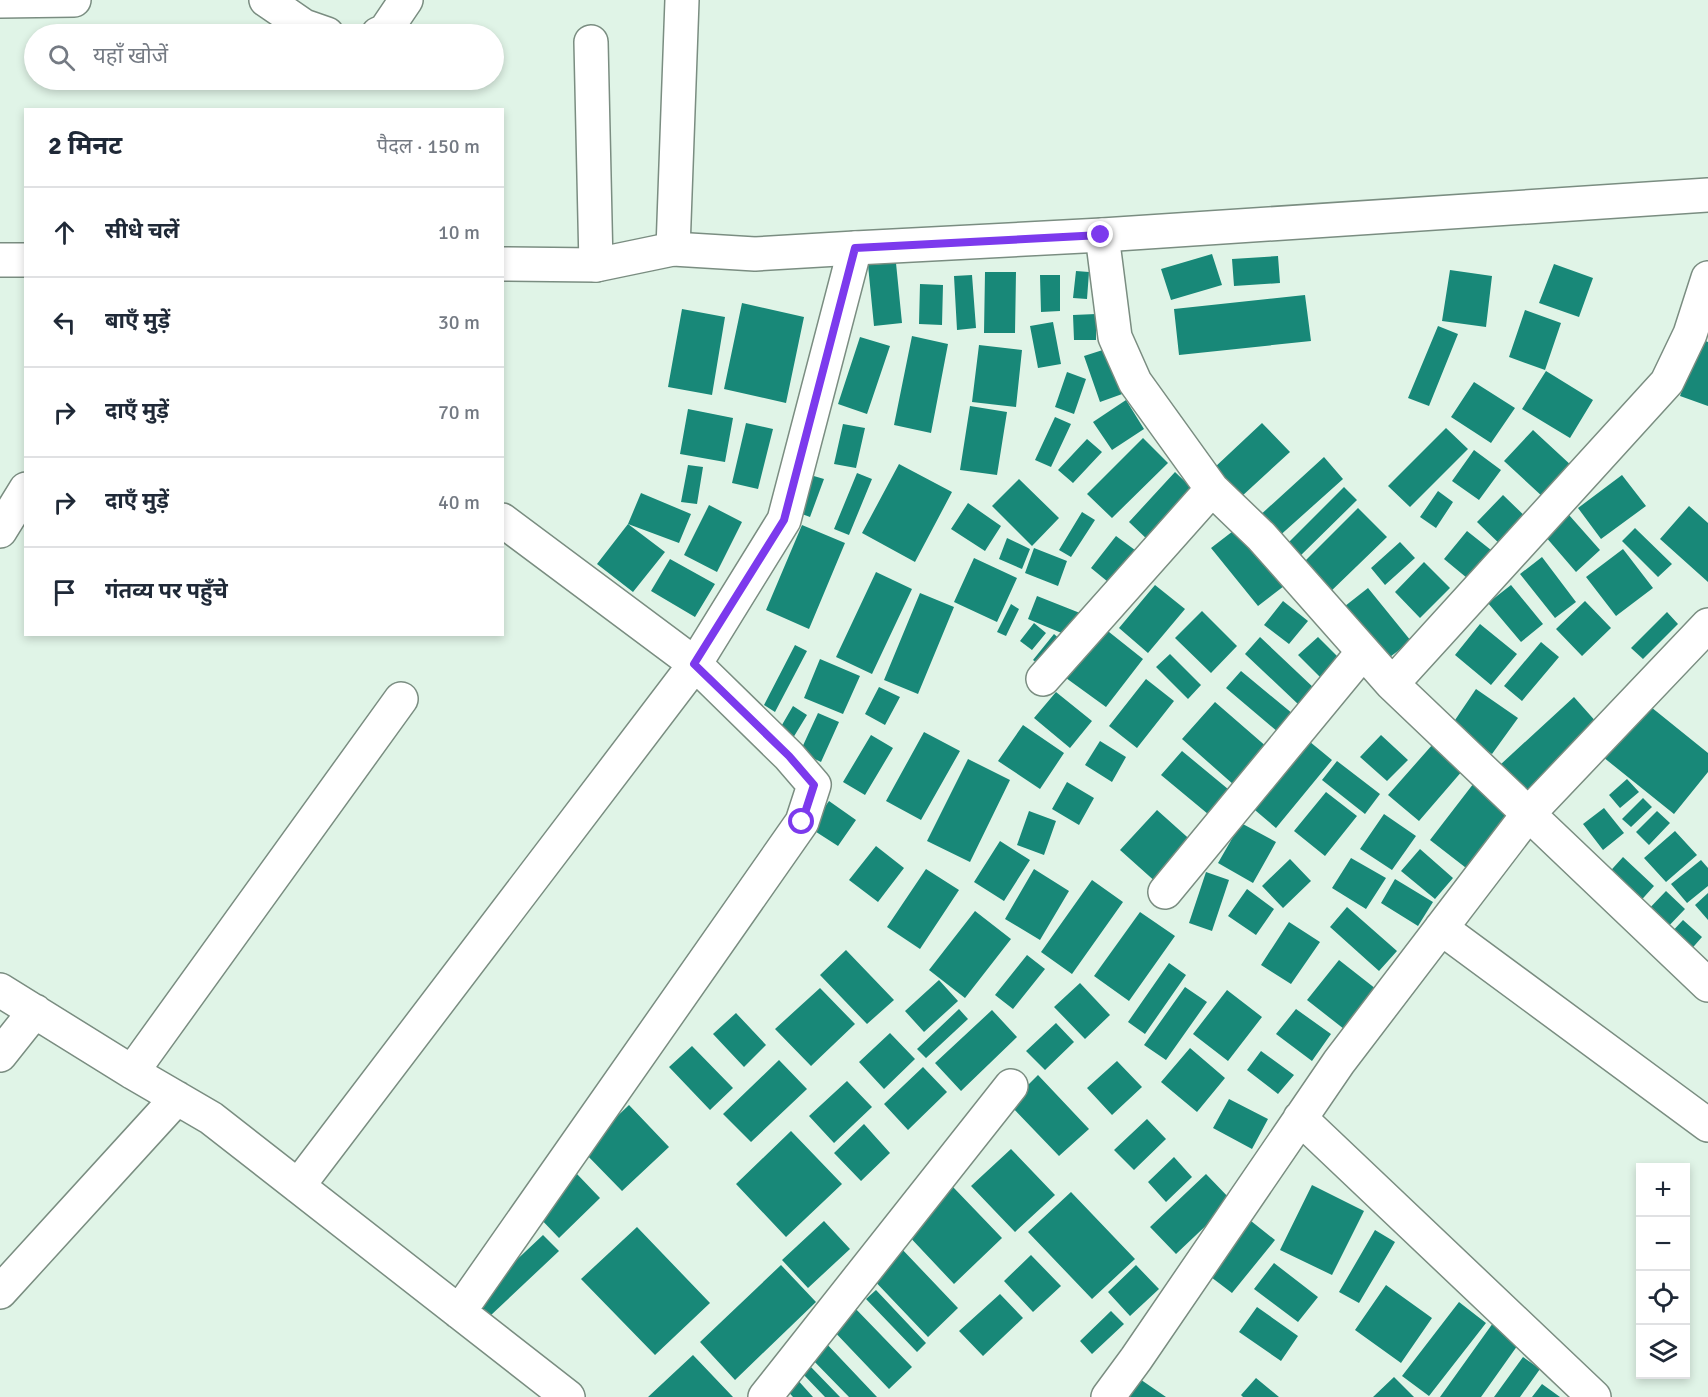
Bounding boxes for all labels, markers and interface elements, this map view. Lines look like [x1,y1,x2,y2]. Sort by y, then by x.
search box [24,24,504,90]
icon: search [45,41,78,74]
text: यहाँ खोजें [93,42,168,69]
text: 2 मिनट [48,130,122,162]
text: पैदल · 150 m [377,134,480,159]
icon: ahead [48,216,81,249]
text: सीधे चलें [105,217,179,244]
text: 10 m [438,220,480,245]
route end [1087,221,1113,247]
icon: left [48,306,81,339]
text: बाएँ मुड़ें [105,307,170,334]
text: 30 m [438,310,480,335]
icon: right [48,396,81,429]
text: दाएँ मुड़ें [105,397,169,424]
text: 70 m [438,400,480,425]
icon: right [48,486,81,519]
text: दाएँ मुड़ें [105,487,169,514]
text: 40 m [438,490,480,515]
icon: arrive [48,576,81,609]
text: गंतव्य पर पहुँचे [105,577,228,604]
route start [788,808,814,834]
map controls [1636,1163,1690,1379]
button: + [1636,1163,1690,1217]
button: − [1636,1217,1690,1271]
button: locate [1636,1271,1690,1325]
button: layers [1636,1325,1690,1379]

